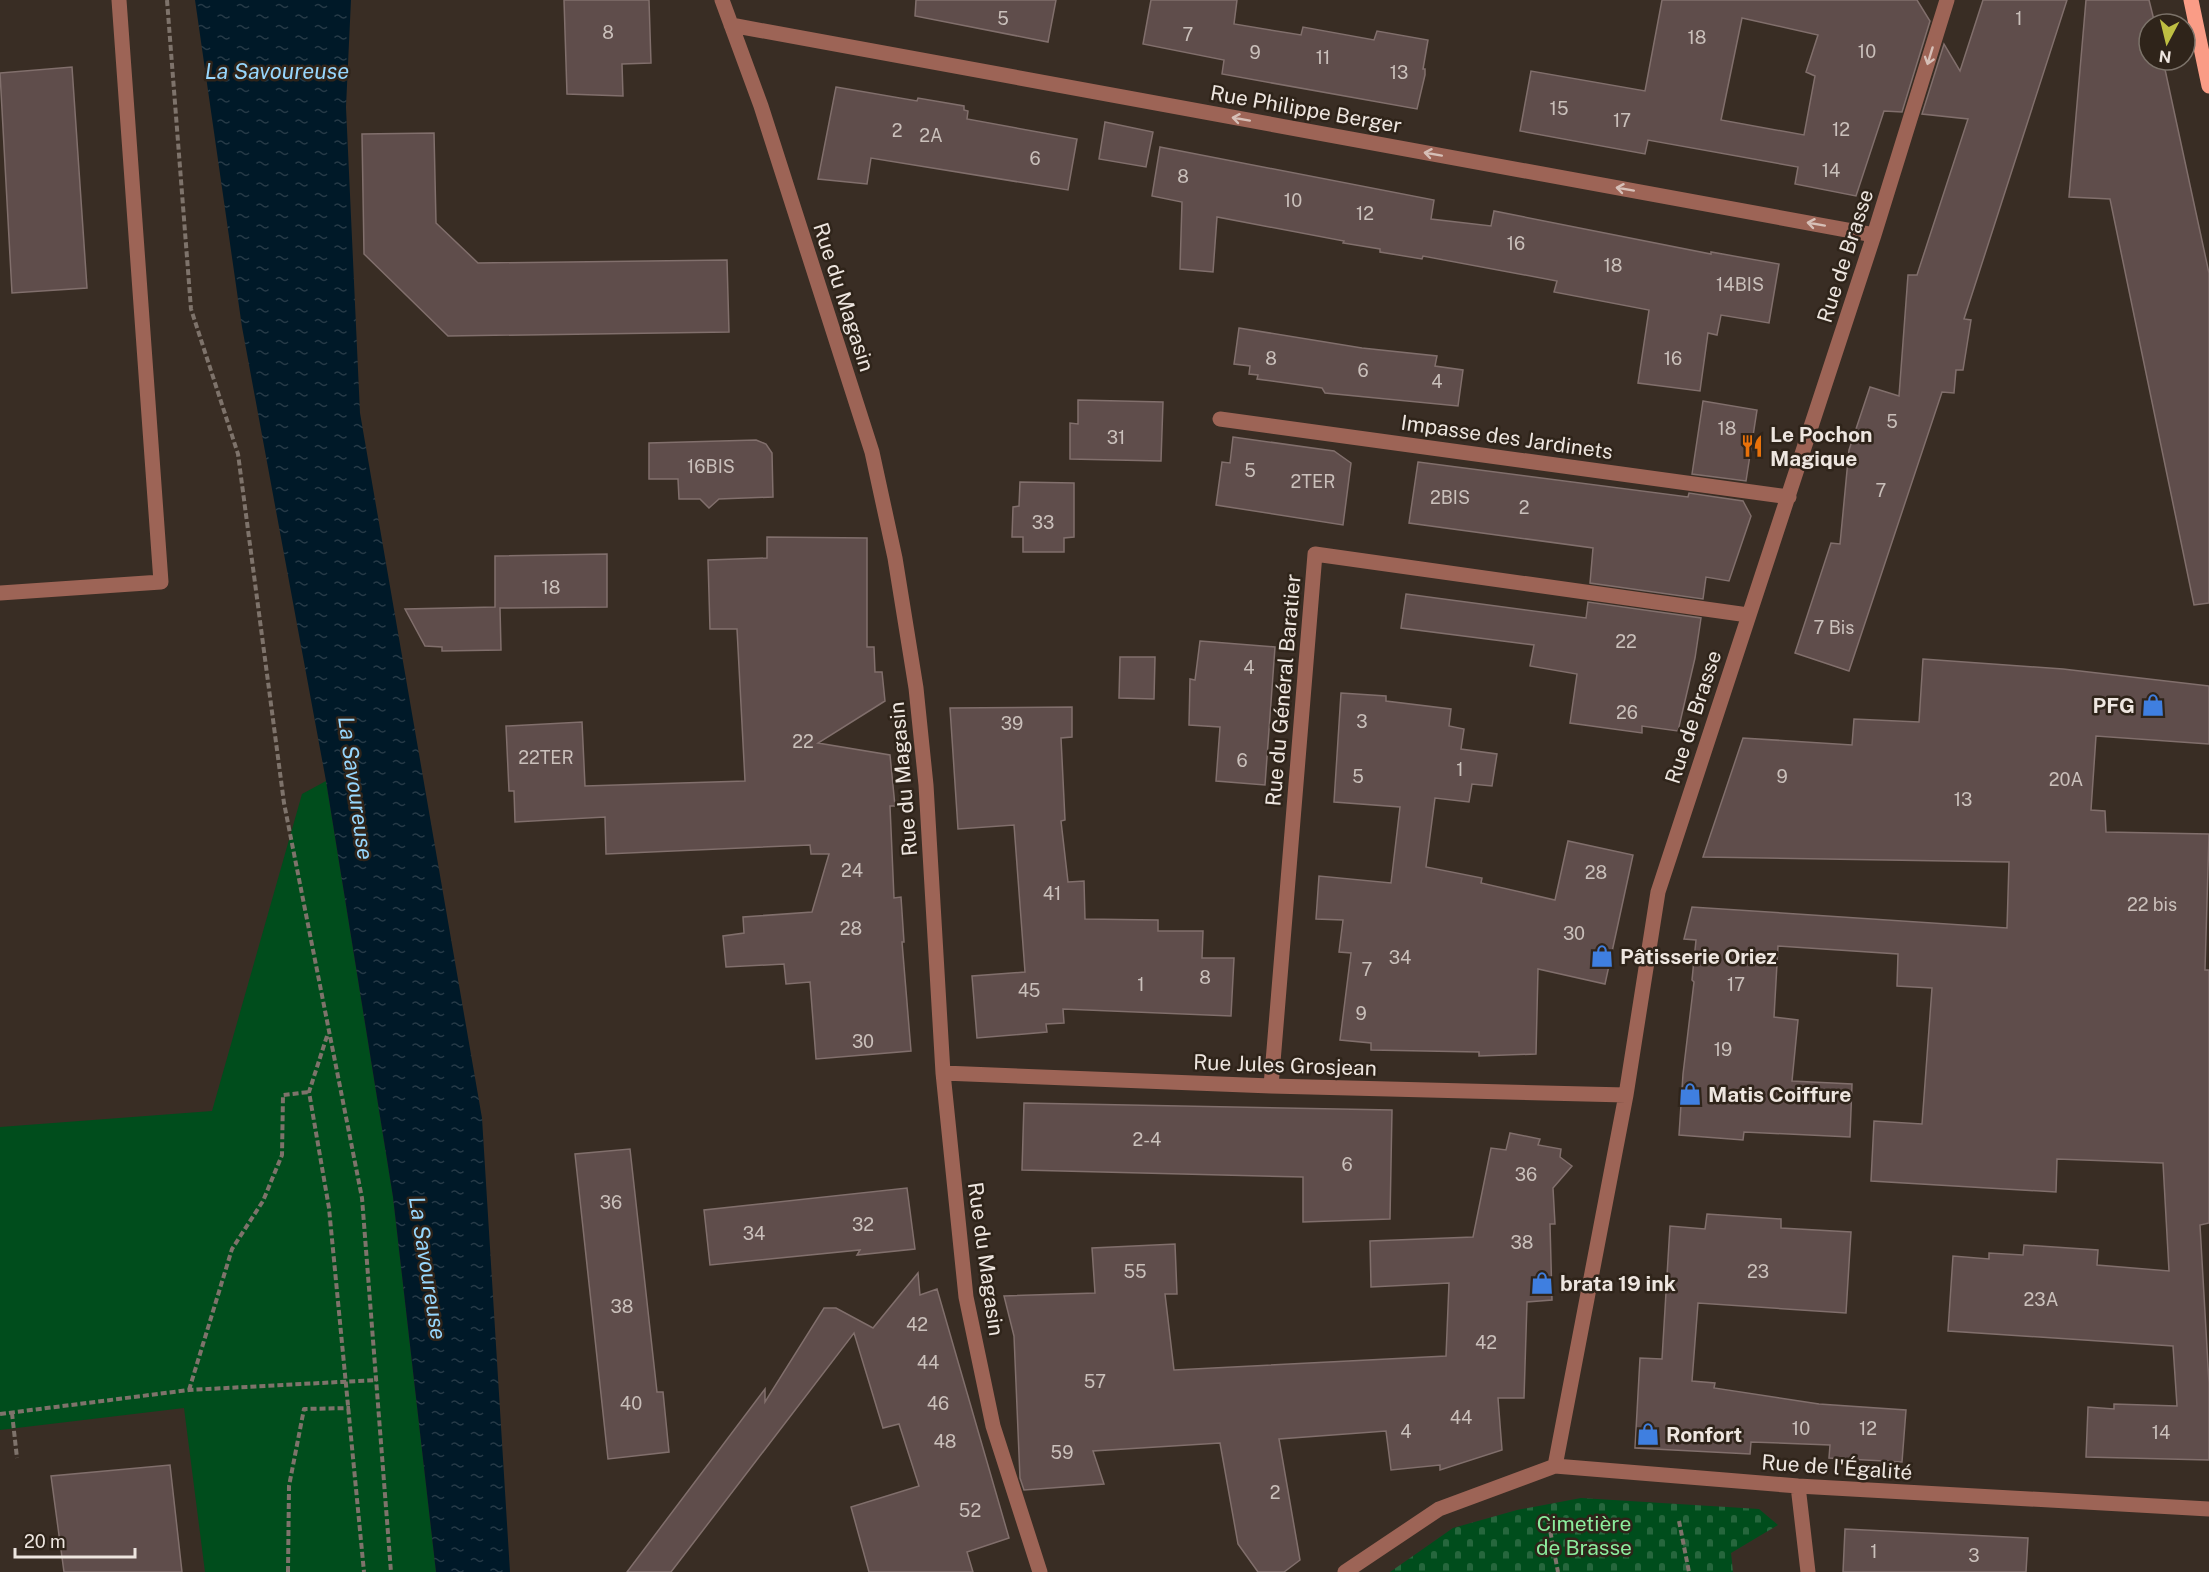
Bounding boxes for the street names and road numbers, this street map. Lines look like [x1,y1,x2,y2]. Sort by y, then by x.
street label: Rue Philippe Berger [1208,80,1404,138]
street label: Rue de Brasse [1812,186,1878,326]
street label: Rue du Magasin [808,219,880,375]
street label: Impasse des Jardinets [1399,410,1615,464]
street label: Rue du Général Baratier [1260,573,1306,807]
street label: Rue de Brasse [1660,647,1726,787]
street label: Rue du Magasin [884,701,922,857]
street label: Rue Jules Grosjean [1193,1049,1377,1081]
street label: Rue du Magasin [963,1180,1009,1338]
street label: Rue de l'Égalité [1761,1449,1913,1485]

